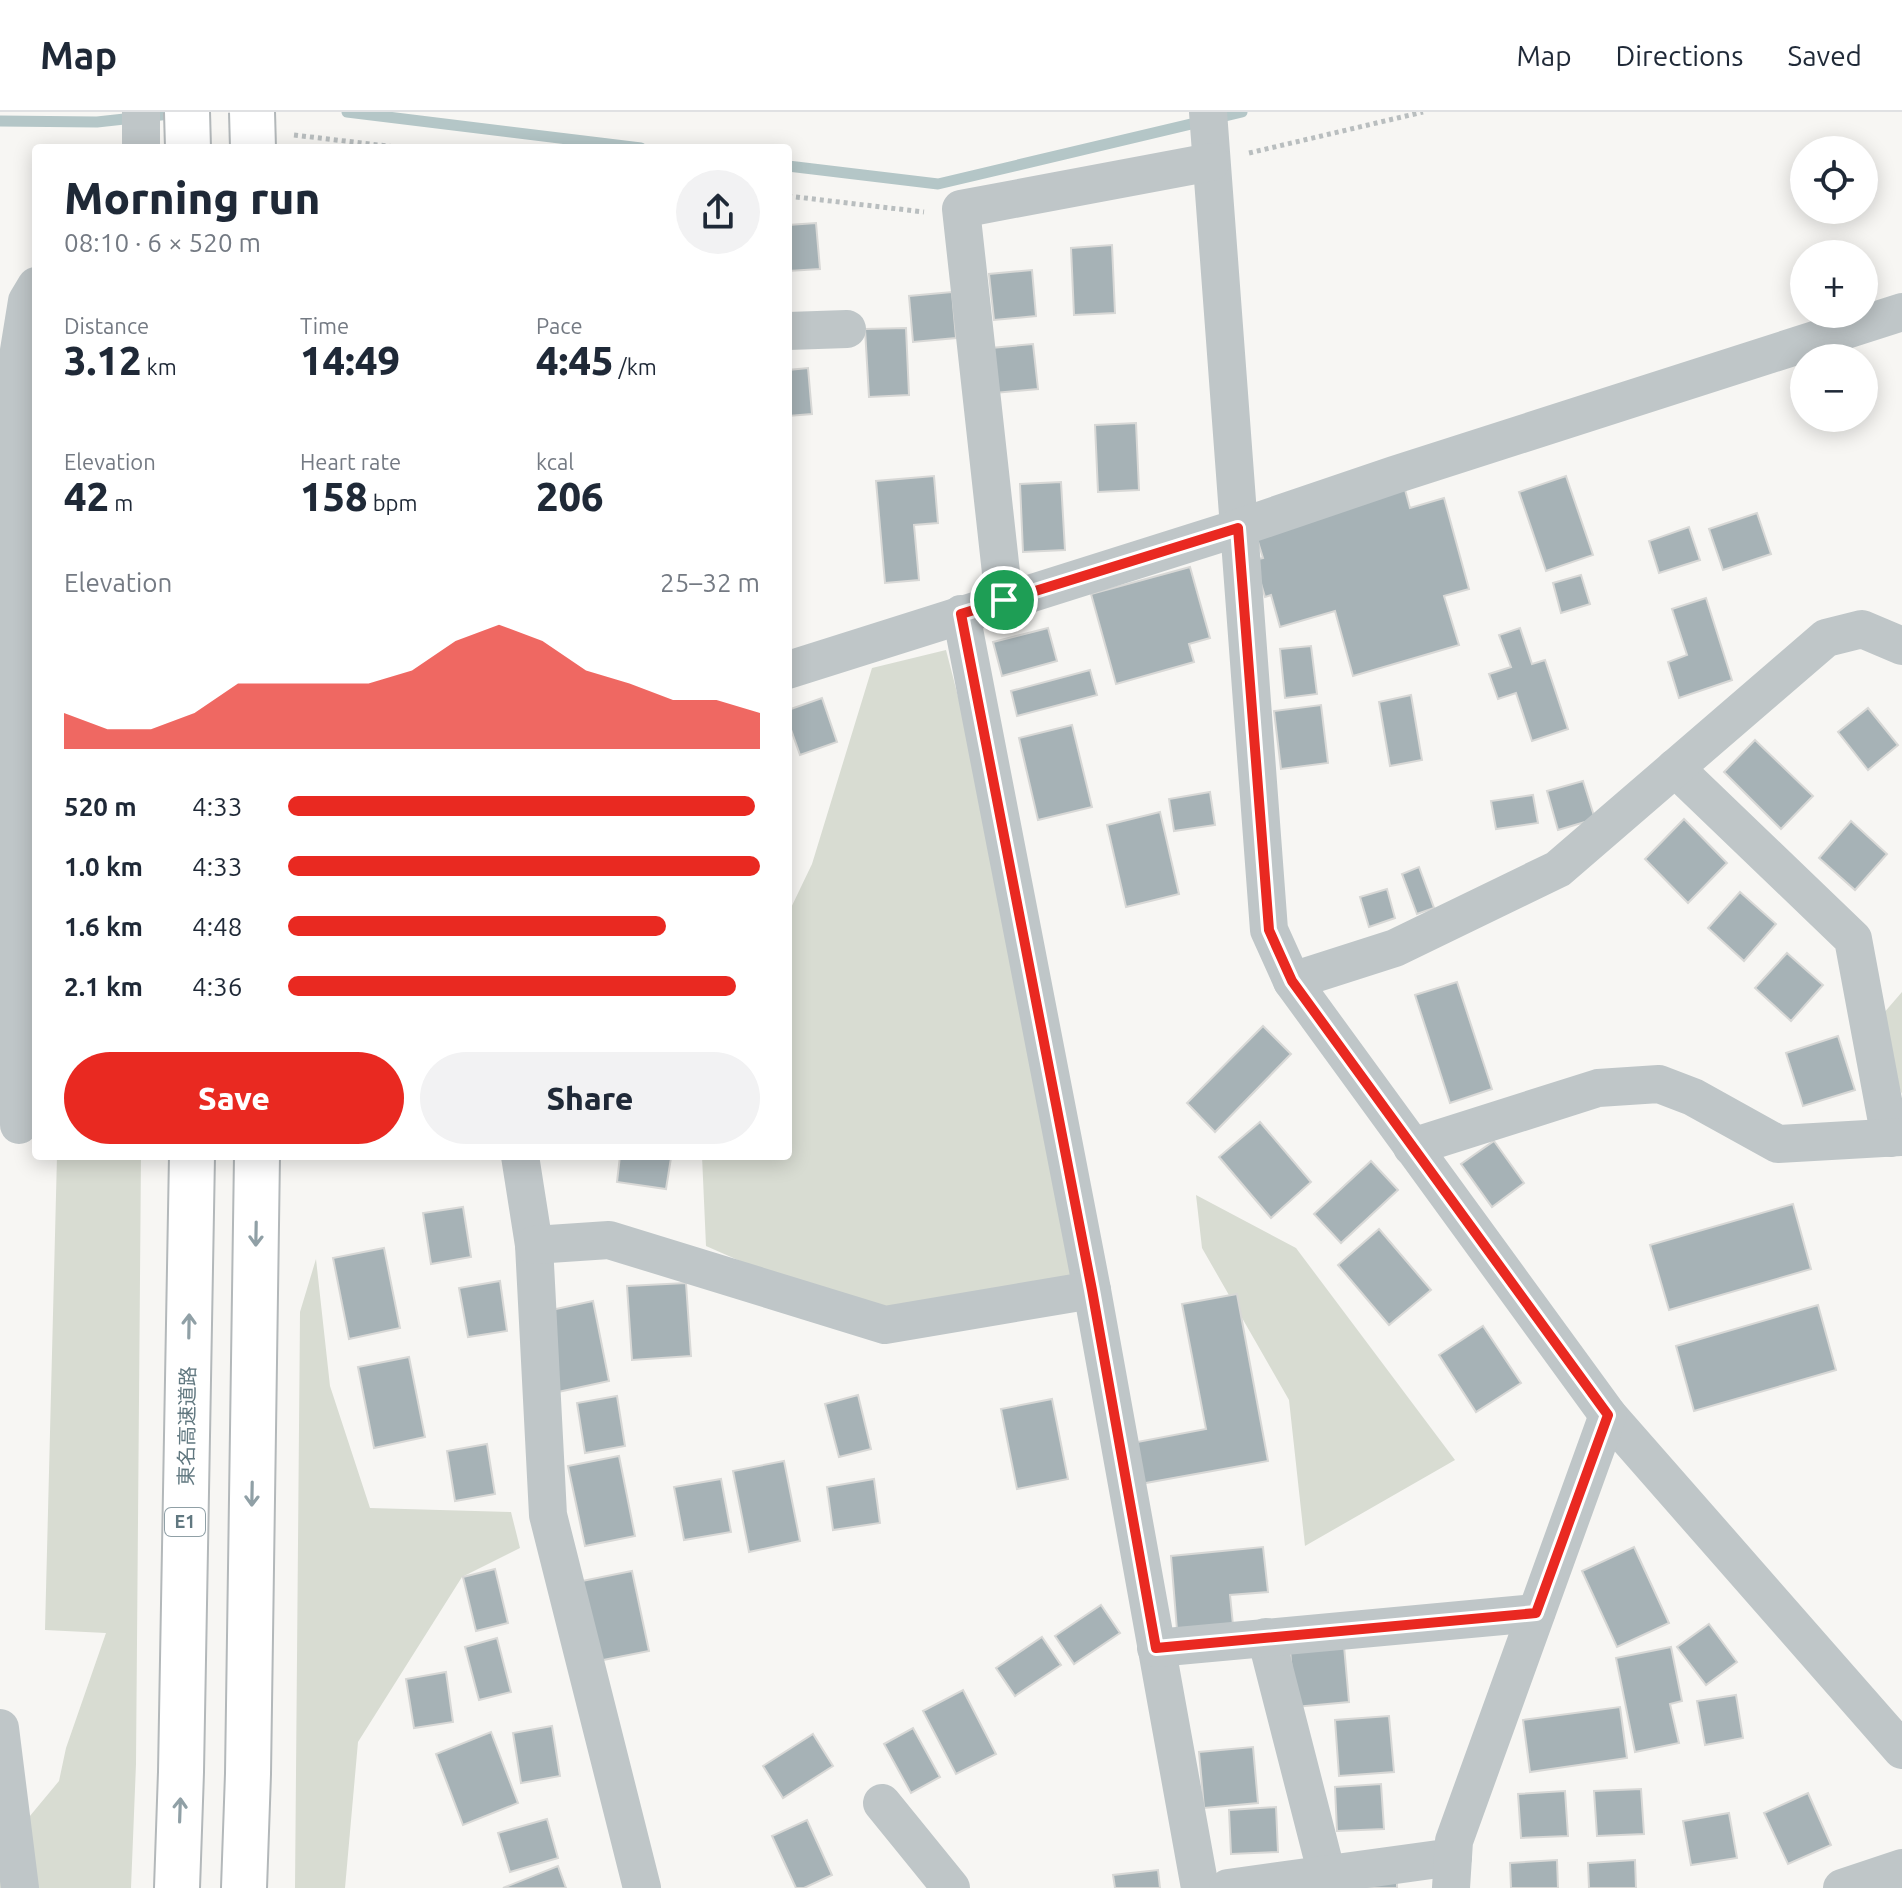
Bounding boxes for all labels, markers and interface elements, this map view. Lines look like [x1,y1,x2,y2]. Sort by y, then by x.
text: Map [40,34,117,76]
text: Map [1516,40,1572,71]
text: Directions [1616,40,1743,71]
text: Saved [1787,40,1862,71]
map controls [1790,136,1878,432]
button: locate [1790,136,1878,224]
button: share [676,170,760,254]
text: Morning run [64,173,320,222]
text: 08:10 · 6 × 520 m [64,228,261,257]
button: + [1790,240,1878,328]
text: Distance [64,313,149,338]
text: Time [300,313,349,338]
text: Pace [536,313,583,338]
text: 3.12 [64,338,142,383]
text: 14:49 [300,338,400,383]
text: 4:45 [536,338,614,383]
button: − [1790,344,1878,432]
text: km [142,354,177,379]
text: /km [614,354,657,379]
text: Elevation [64,449,156,474]
text: Heart rate [300,449,401,474]
text: kcal [536,449,574,474]
text: 42 [64,474,109,519]
text: 158 [300,474,368,519]
text: 206 [536,474,604,519]
text: m [109,490,133,515]
text: bpm [368,490,417,515]
pin [970,566,1038,634]
text: Elevation [64,568,172,597]
text: 25–32 m [660,568,760,597]
icon: arrive [982,578,1026,622]
text: 520 m [64,792,137,821]
text: 4:33 [192,792,242,821]
text: 1.0 km [64,852,143,881]
text: 4:33 [192,852,242,881]
text: 1.6 km [64,912,143,941]
text: 4:48 [192,912,242,941]
text: 2.1 km [64,972,143,1001]
text: 4:36 [192,972,242,1001]
button: Save [64,1052,404,1144]
button: Share [420,1052,760,1144]
one-way arrow [248,1220,263,1247]
one-way arrow [181,1313,197,1340]
street label: 東名高速道路 [174,1366,199,1486]
one-way arrow [244,1480,260,1507]
road number: E1 [165,1508,205,1536]
one-way arrow [172,1797,187,1824]

